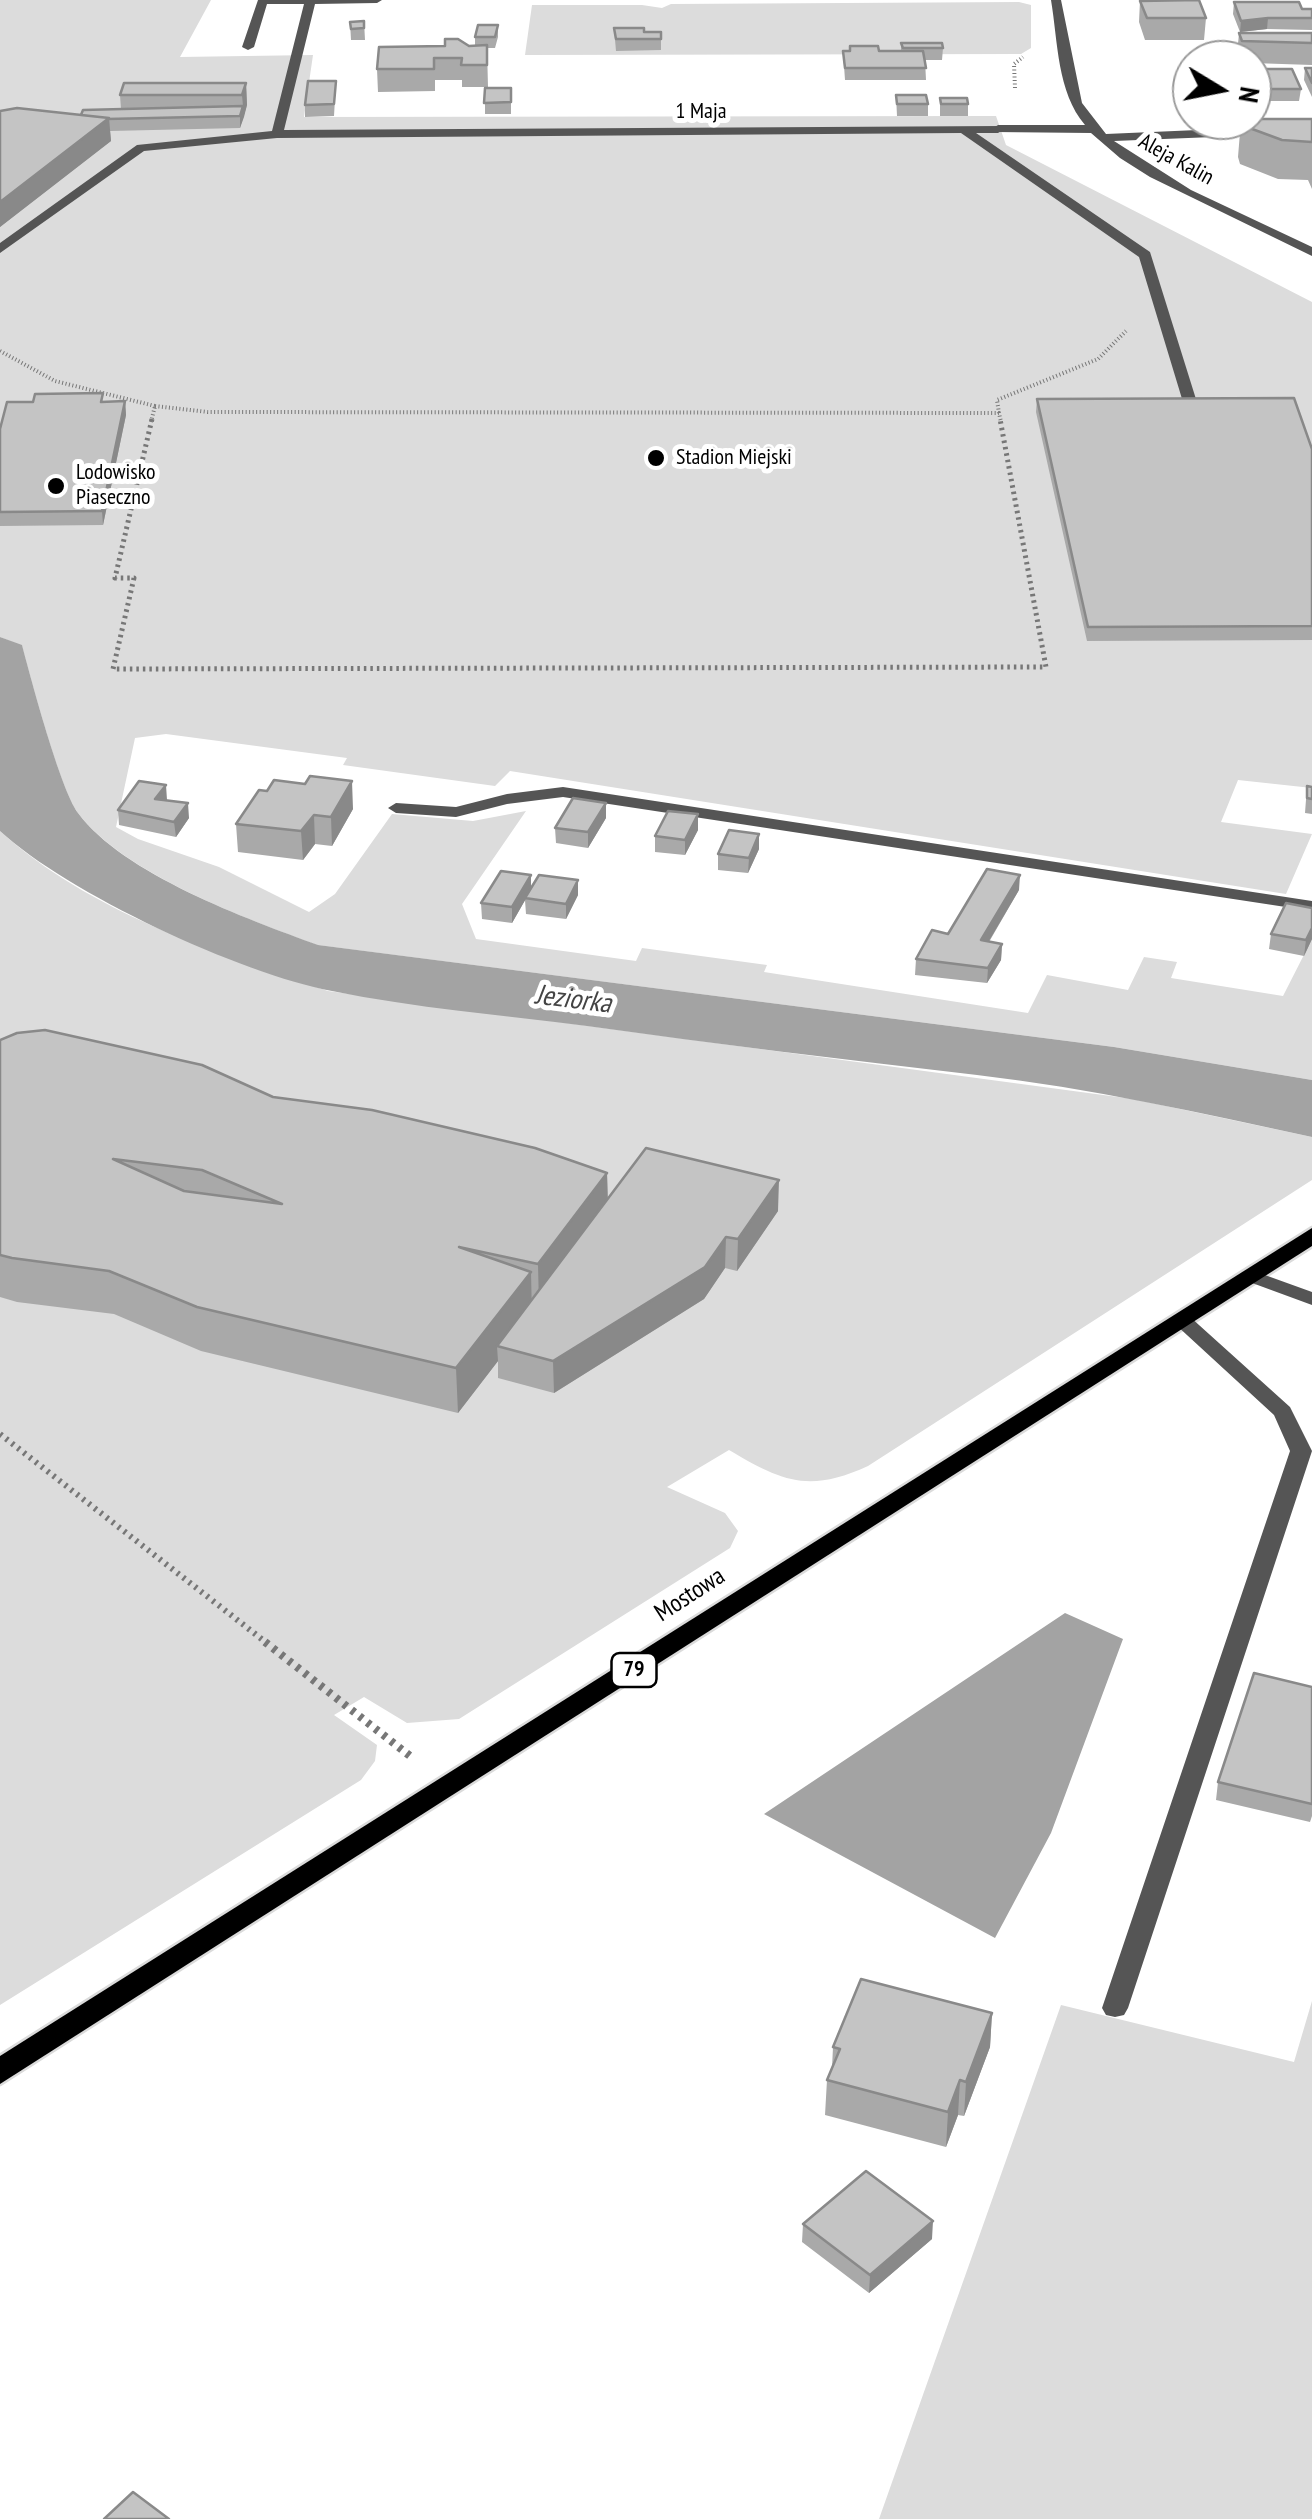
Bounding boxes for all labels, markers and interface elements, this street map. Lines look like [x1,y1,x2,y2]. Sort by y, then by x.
north arrow [1172,40,1272,140]
text: N [1231,84,1270,106]
street label: 1 Maja [676,99,726,125]
street label: Aleja Kalin [1134,129,1218,191]
place label: Stadion Miejski [676,445,792,471]
marker: Stadion Miejski [645,447,667,469]
place label: Lodowisko Piaseczno [76,460,156,512]
marker: Lodowisko Piaseczno [45,475,67,497]
water label: Jeziorka [533,979,613,1021]
street label: Mostowa [649,1561,731,1629]
road number: 79 [612,1653,656,1687]

